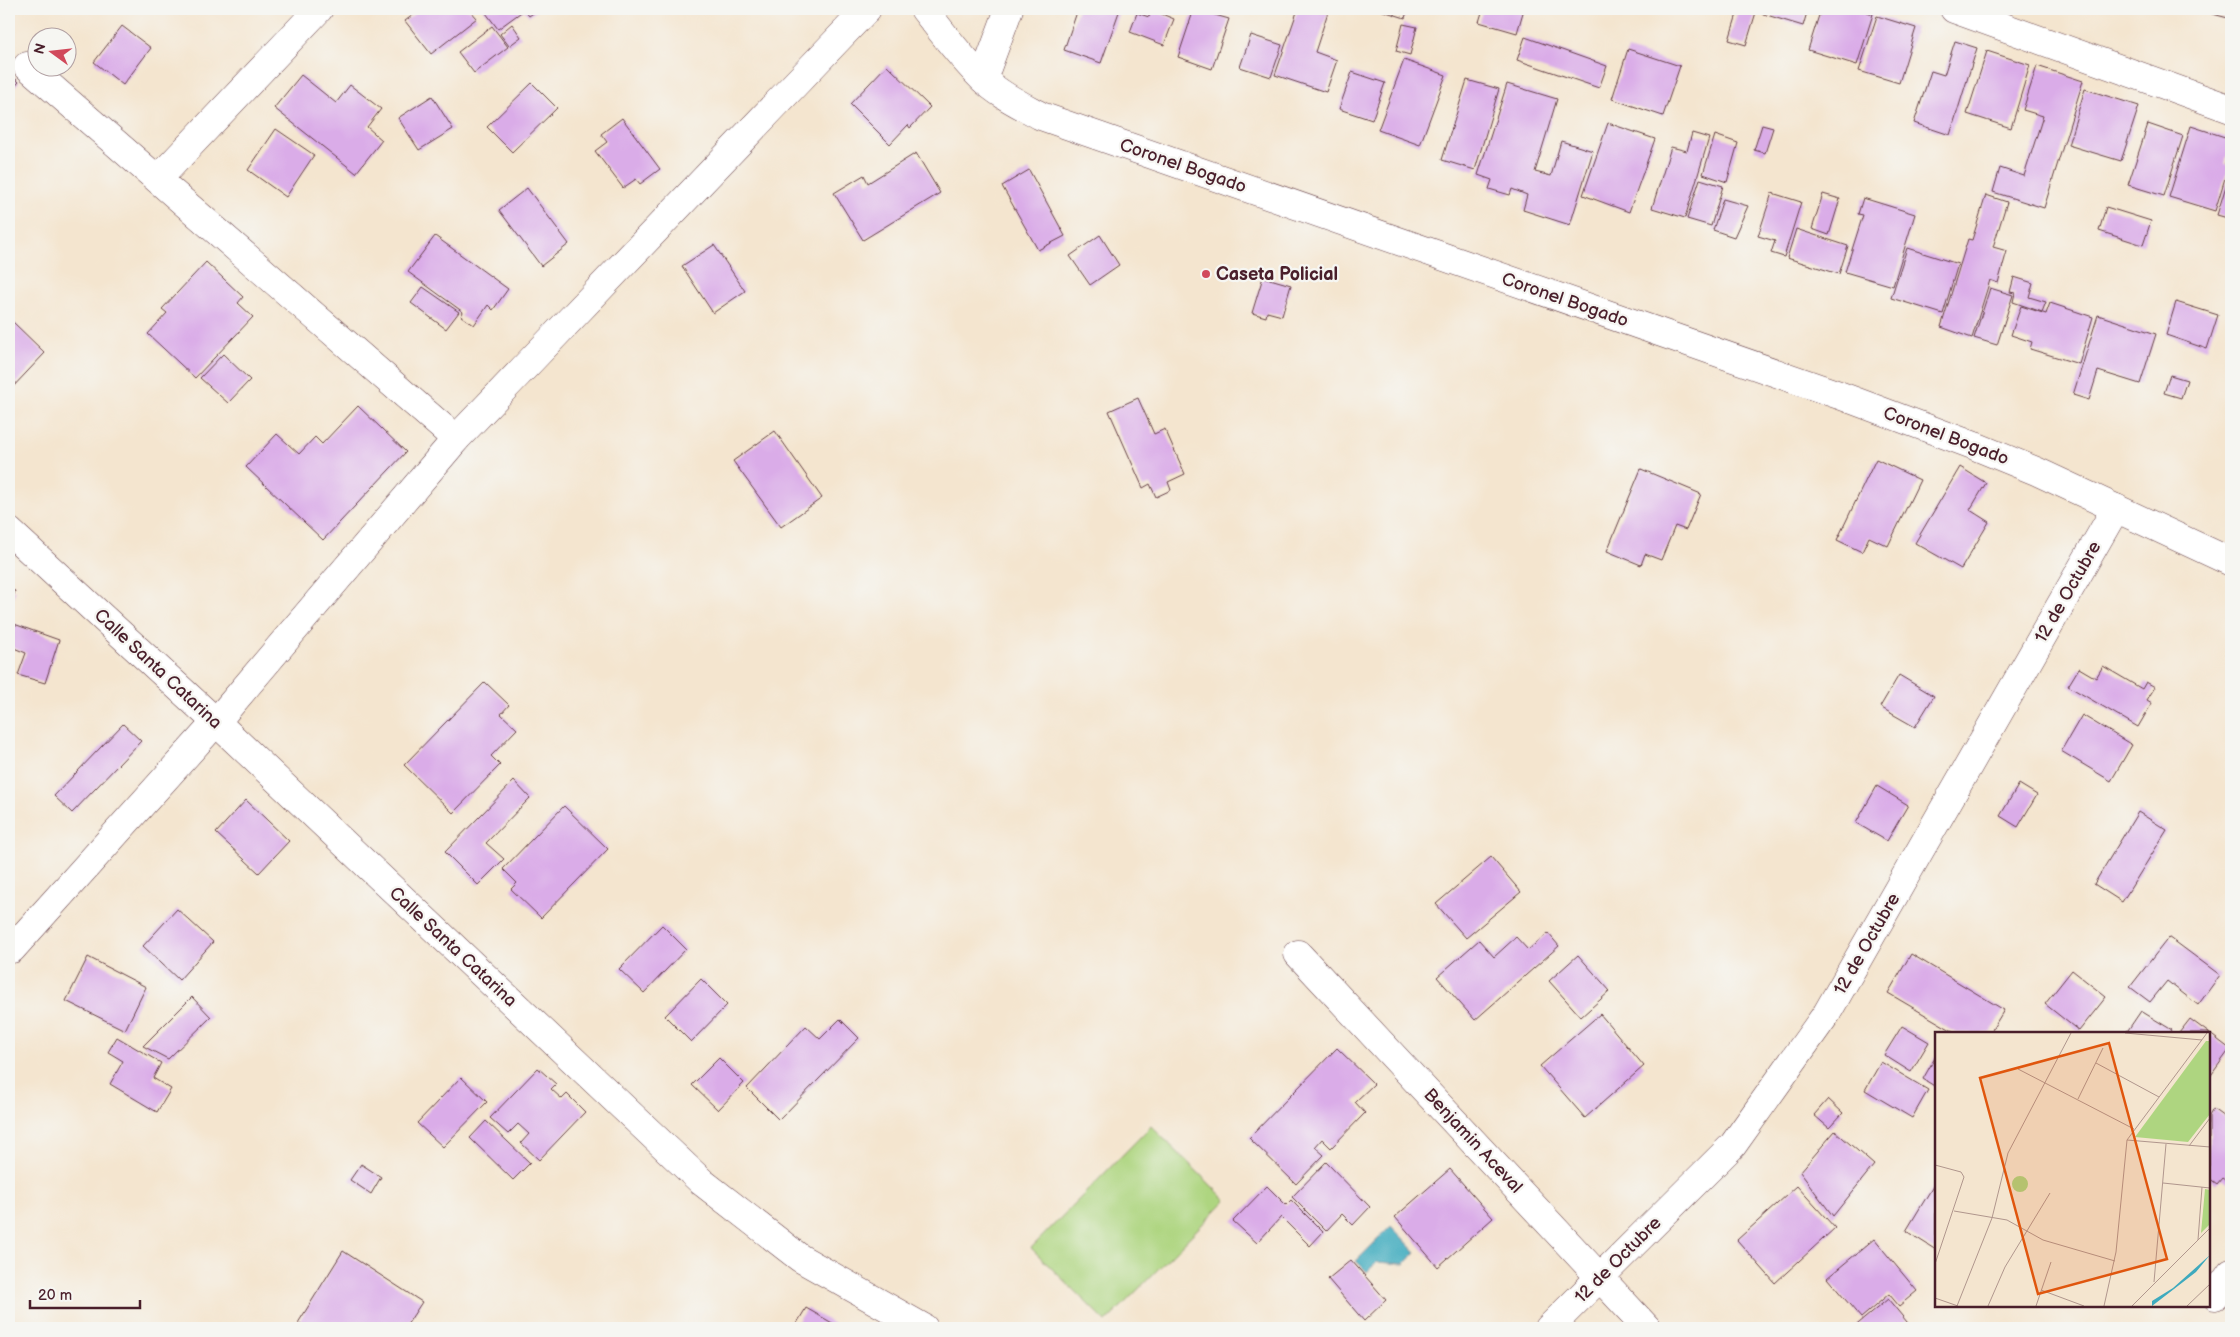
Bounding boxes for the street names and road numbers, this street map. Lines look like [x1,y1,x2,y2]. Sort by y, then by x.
street label: Coronel Bogado [1117,134,1249,198]
street label: Coronel Bogado [1499,268,1631,332]
street label: Coronel Bogado [1880,402,2012,470]
street label: 12 de Octubre [2030,537,2106,647]
street label: Calle Santa Catarina [90,605,226,733]
street label: Calle Santa Catarina [385,883,521,1011]
street label: 12 de Octubre [1829,889,1905,999]
street label: Benjamin Aceval [1419,1084,1527,1198]
street label: 12 de Octubre [1570,1212,1666,1308]

